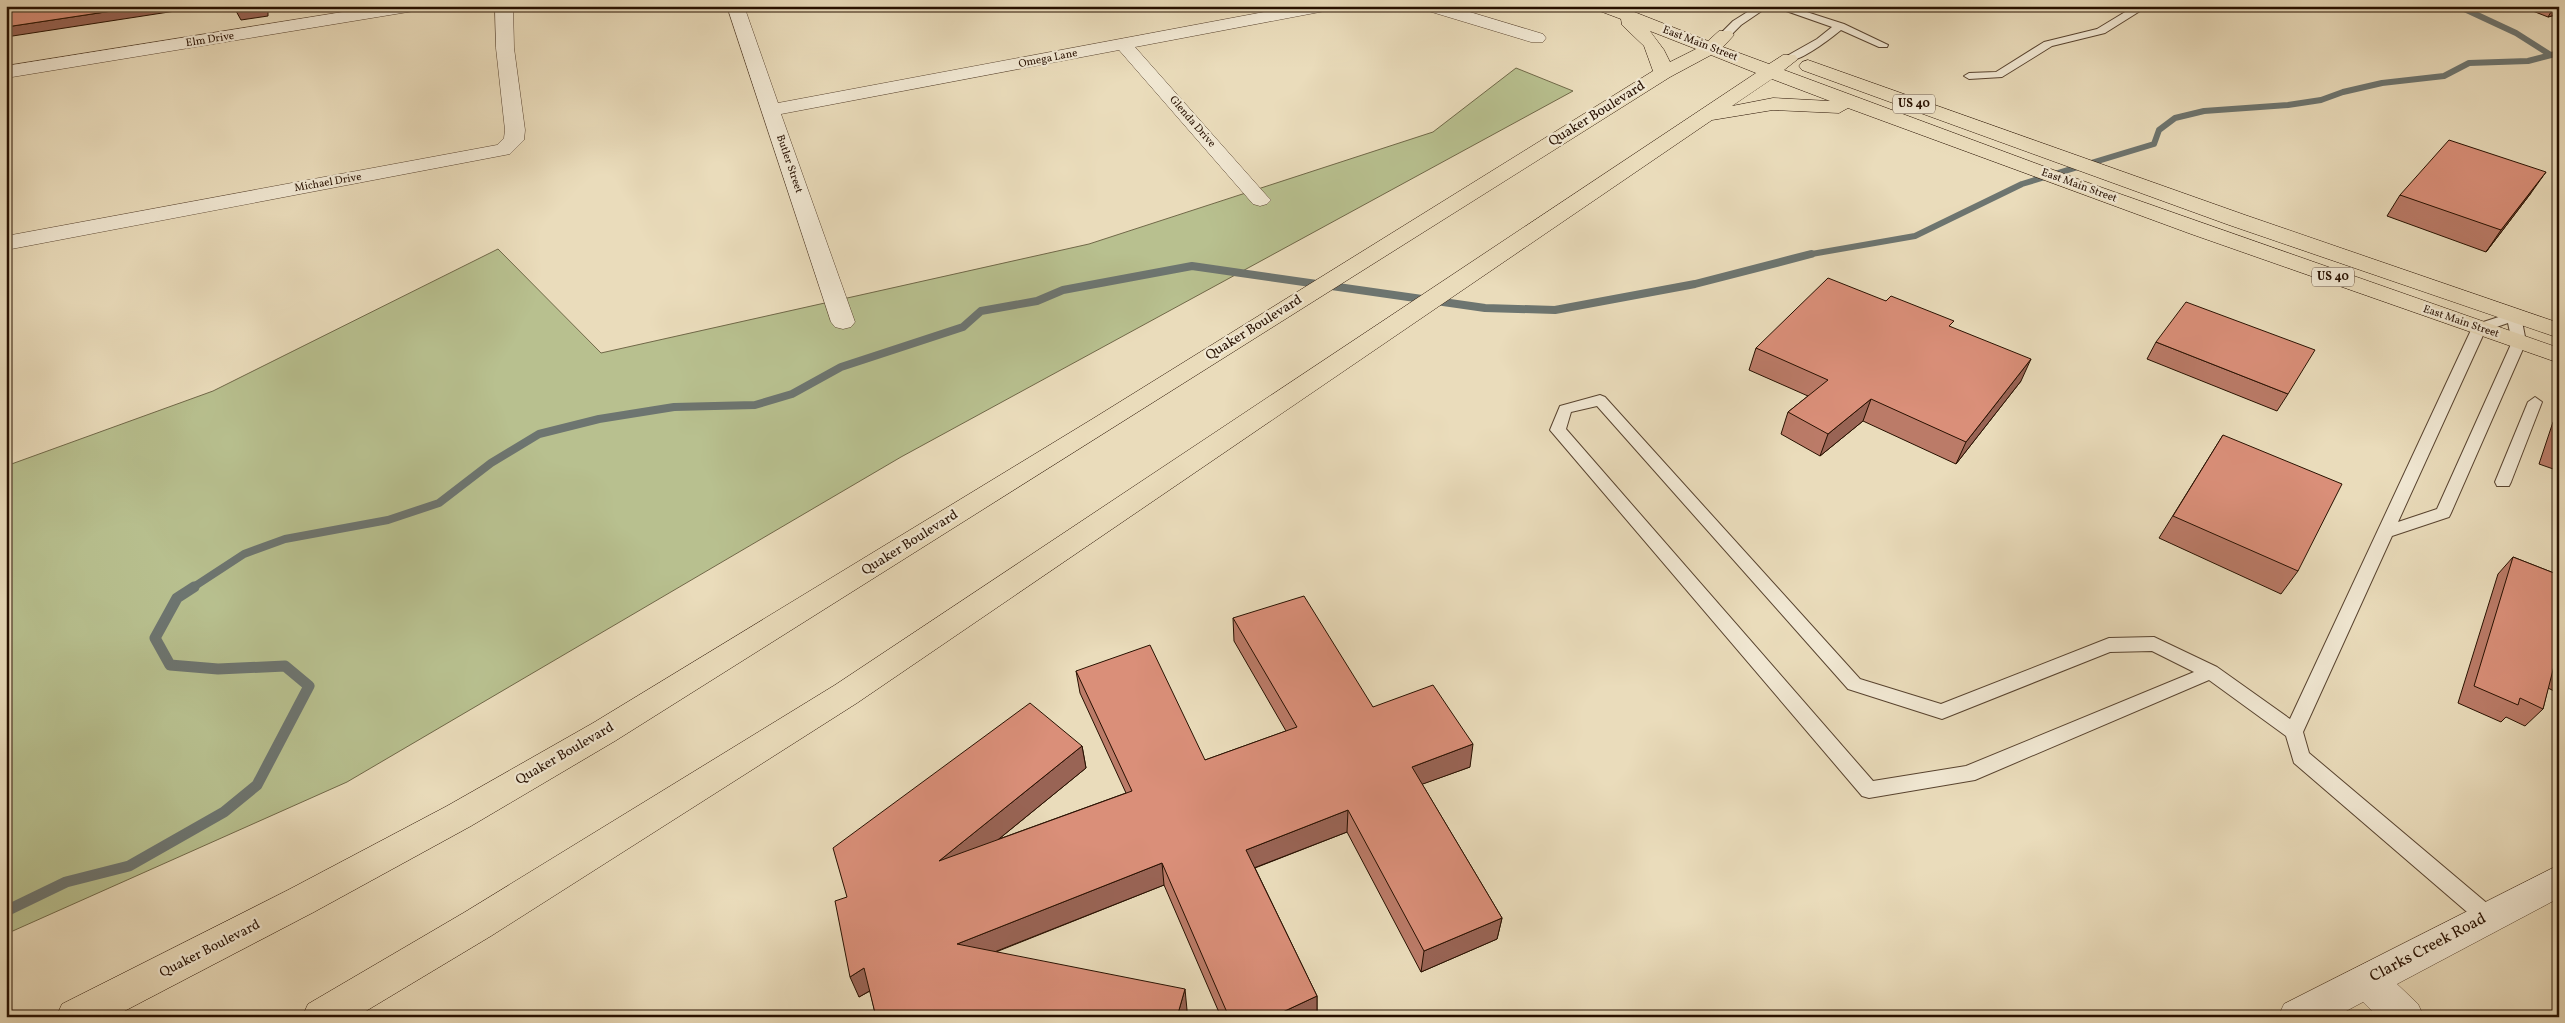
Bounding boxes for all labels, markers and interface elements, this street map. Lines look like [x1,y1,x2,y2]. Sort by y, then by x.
street label: East Main Street [1660,23,1740,65]
street label: Elm Drive [185,29,235,51]
street label: Omega Lane [1017,46,1079,72]
street label: Quaker Boulevard [1545,77,1649,151]
street label: Glenda Drive [1165,93,1219,151]
road number: US 40 [1893,95,1935,114]
street label: Butler Street [772,133,806,195]
street label: East Main Street [2039,165,2119,207]
street label: Michael Drive [293,170,363,196]
road number: US 40 [2312,268,2354,286]
street label: Quaker Boulevard [1202,291,1306,365]
street label: East Main Street [2421,302,2501,342]
street label: Quaker Boulevard [858,506,962,580]
street label: Quaker Boulevard [512,718,618,790]
street label: Clarks Creek Road [2366,908,2490,988]
street label: Quaker Boulevard [156,915,264,983]

